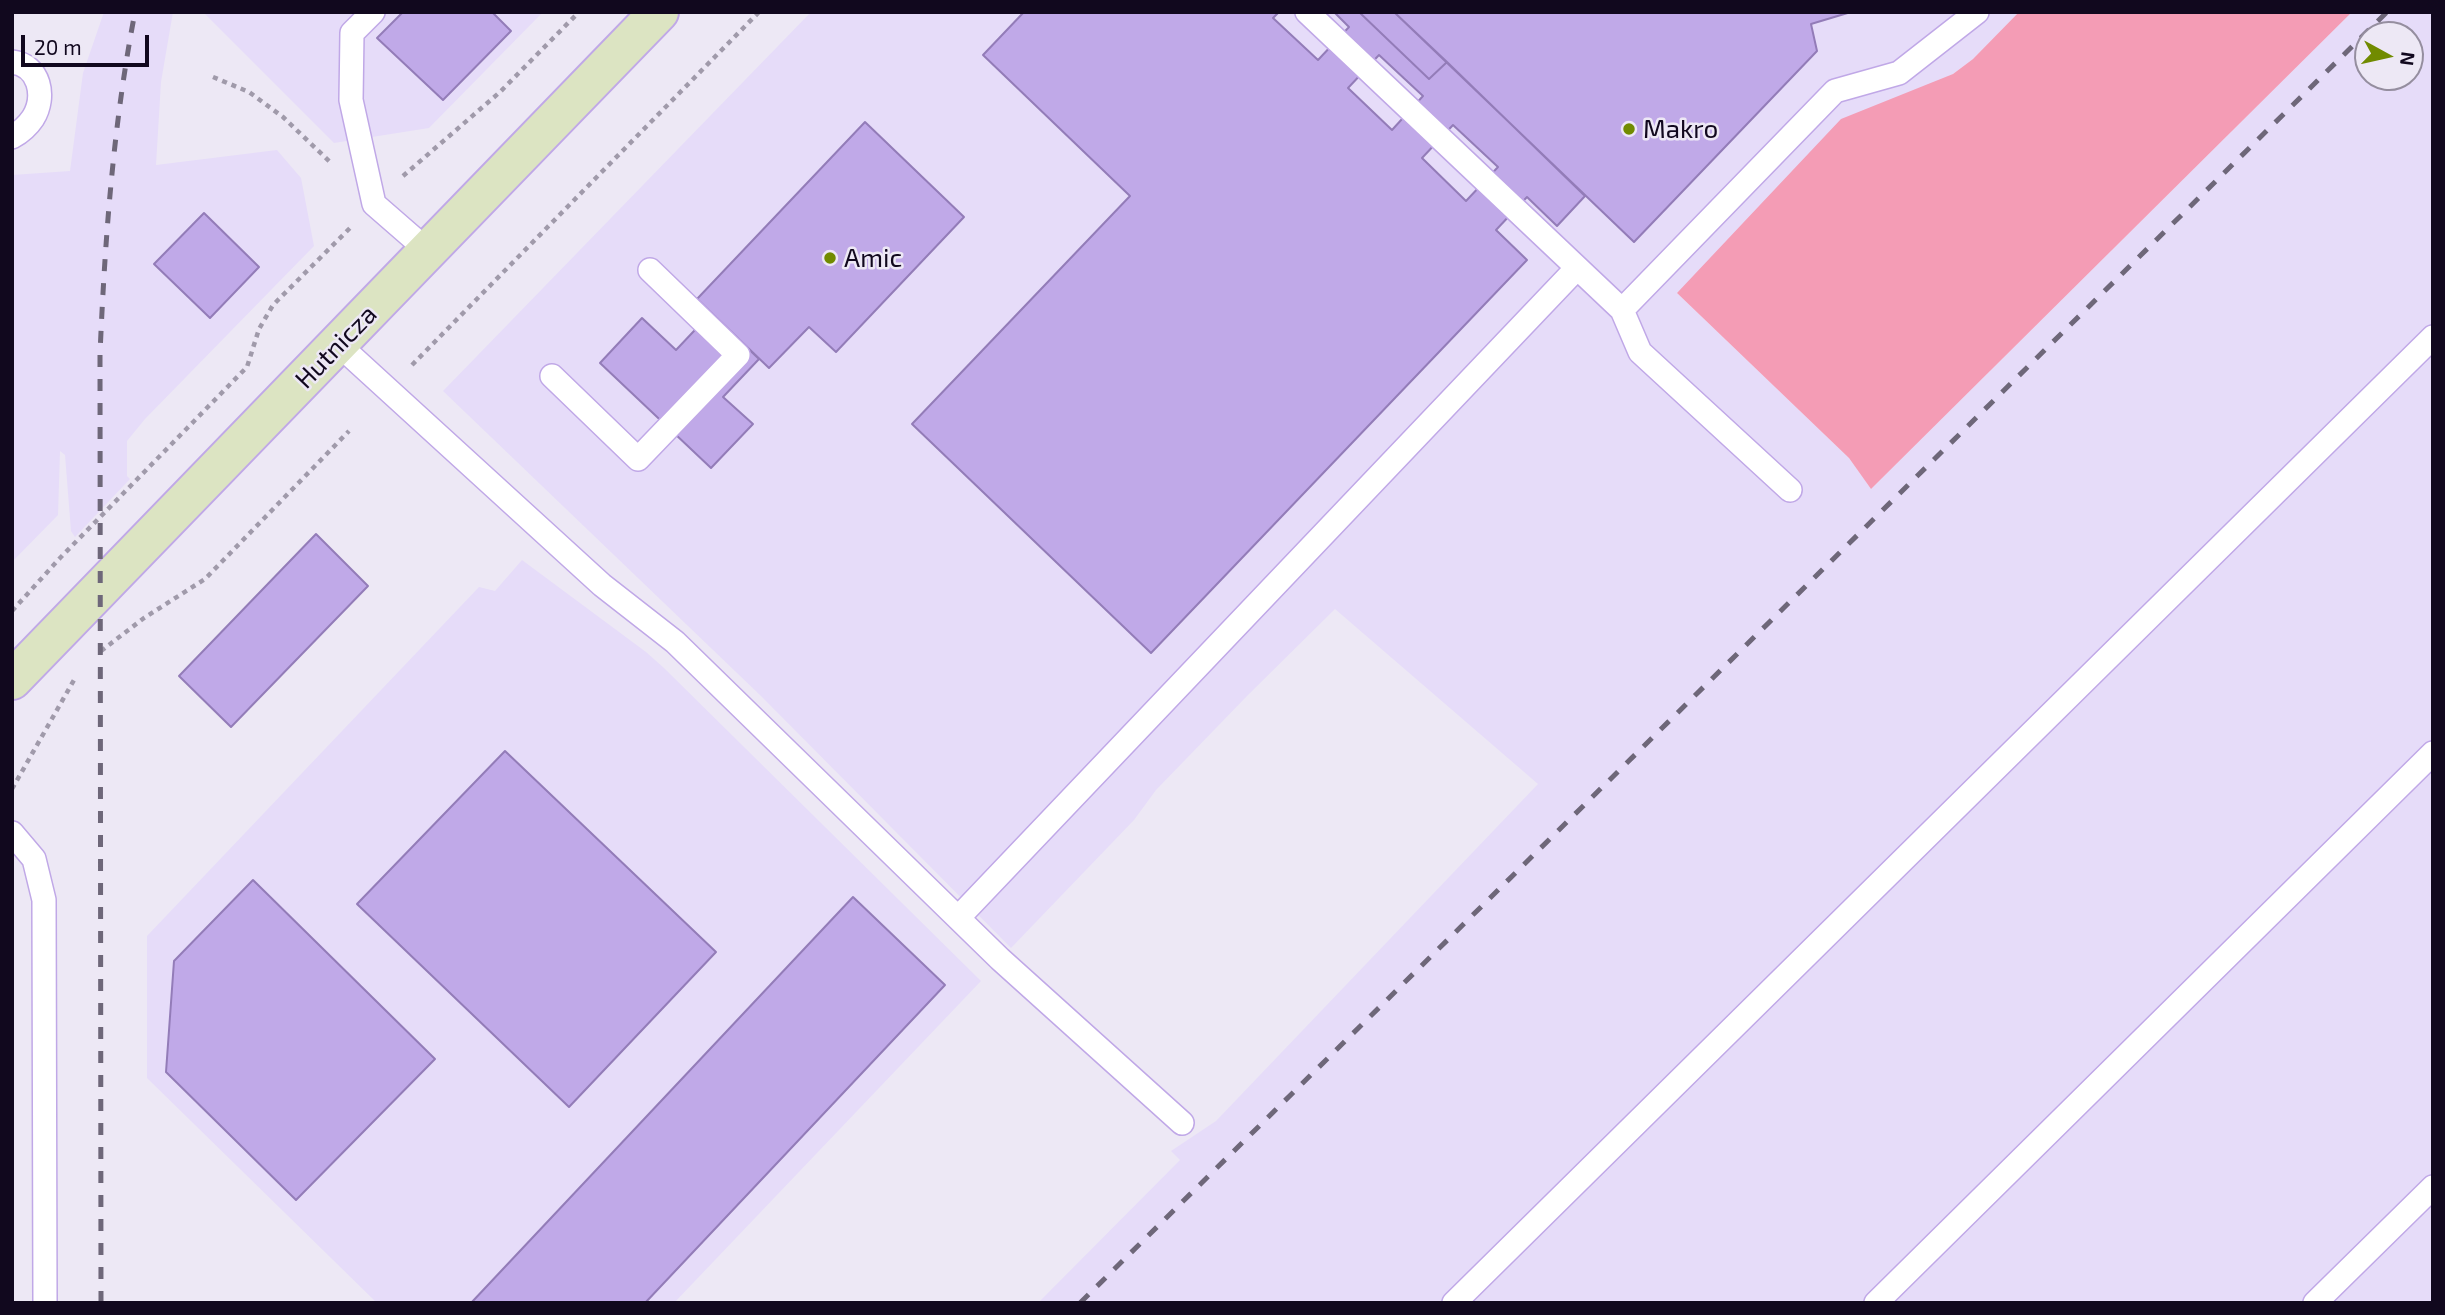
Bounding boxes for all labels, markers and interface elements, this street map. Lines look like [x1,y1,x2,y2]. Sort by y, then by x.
scale bar [24,21,152,65]
north arrow [2354,21,2424,91]
text: 20 m [34,34,82,59]
text: N [2396,50,2421,67]
place label: Makro [1643,113,1718,145]
marker: Makro [1621,121,1637,137]
place label: Amic [844,242,902,274]
marker: Amic [822,250,838,266]
street label: Hutnicza [289,299,383,395]

